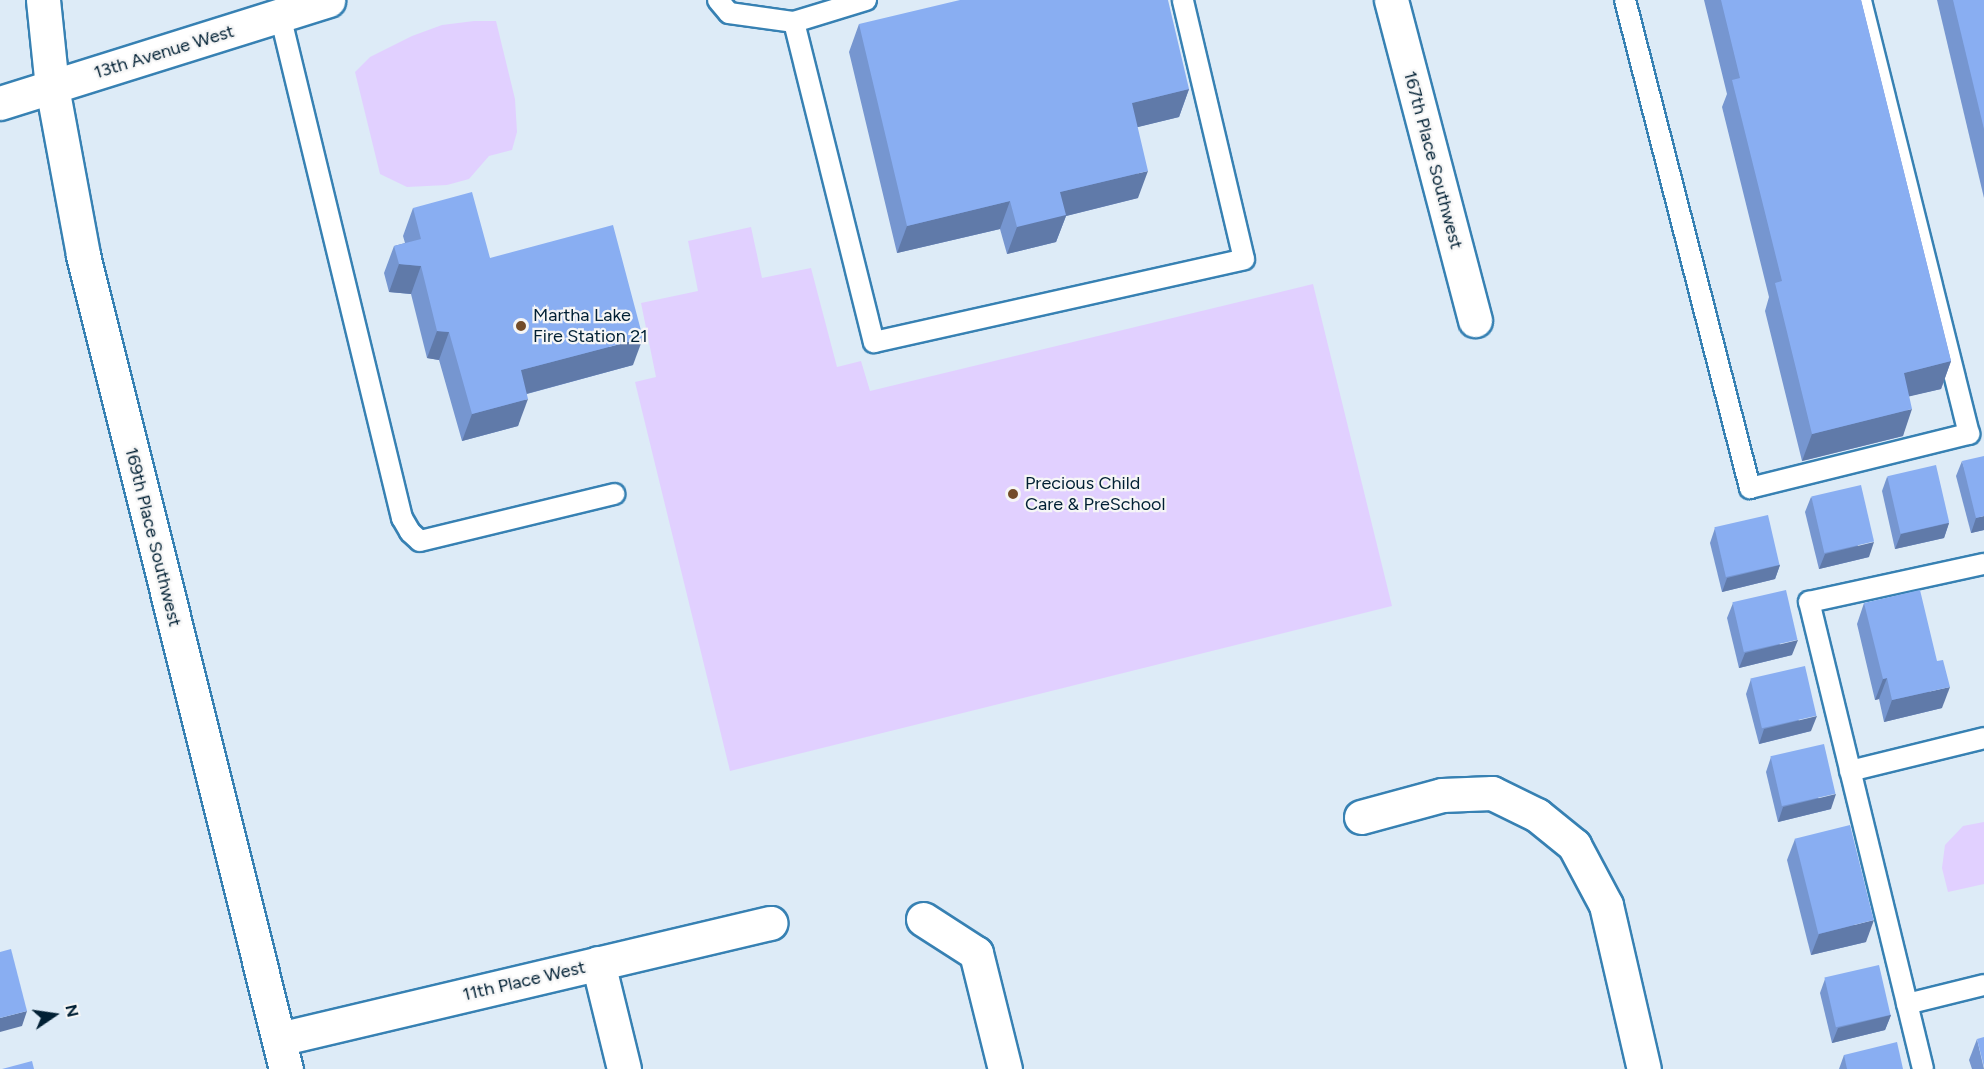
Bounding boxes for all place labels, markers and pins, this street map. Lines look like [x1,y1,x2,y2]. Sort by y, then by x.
place label: Martha Lake Fire Station 21 [533,305,648,348]
marker: Martha Lake Fire Station 21 [514,319,528,333]
place label: Precious Child Care & PreSchool [1025,473,1165,516]
marker: Precious Child Care & PreSchool [1006,487,1020,501]

